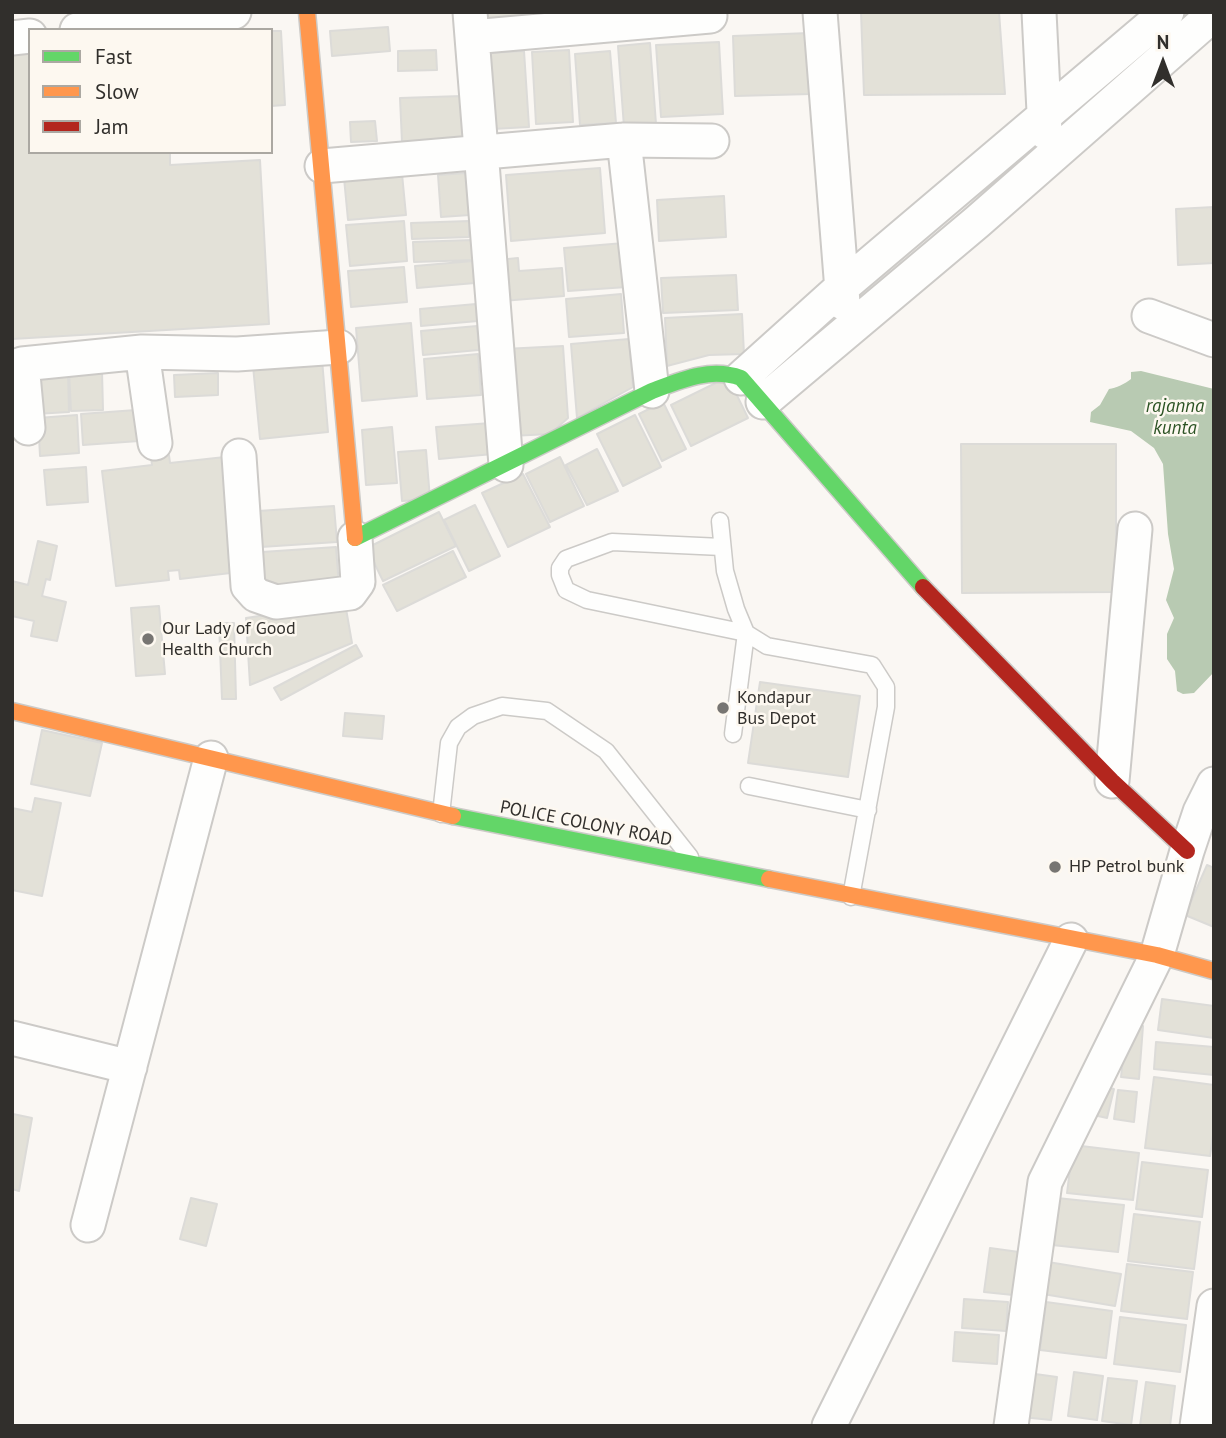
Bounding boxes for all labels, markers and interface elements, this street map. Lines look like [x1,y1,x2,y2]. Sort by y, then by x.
legend [28,28,273,154]
north arrow [1128,28,1198,98]
text: N [1157,30,1169,54]
text: Fast [95,43,132,70]
text: Slow [95,78,139,105]
text: Jam [95,113,129,140]
water label: rajanna kunta [1146,396,1204,440]
place label: Our Lady of Good Health Church [162,618,296,660]
marker: Our Lady of Good Health Church [140,631,156,647]
place label: Kondapur Bus Depot [737,687,816,730]
marker: Kondapur Bus Depot [715,700,731,716]
street label: POLICE COLONY ROAD [498,797,674,851]
place label: HP Petrol bunk [1069,856,1184,878]
marker: HP Petrol bunk [1047,859,1063,875]

